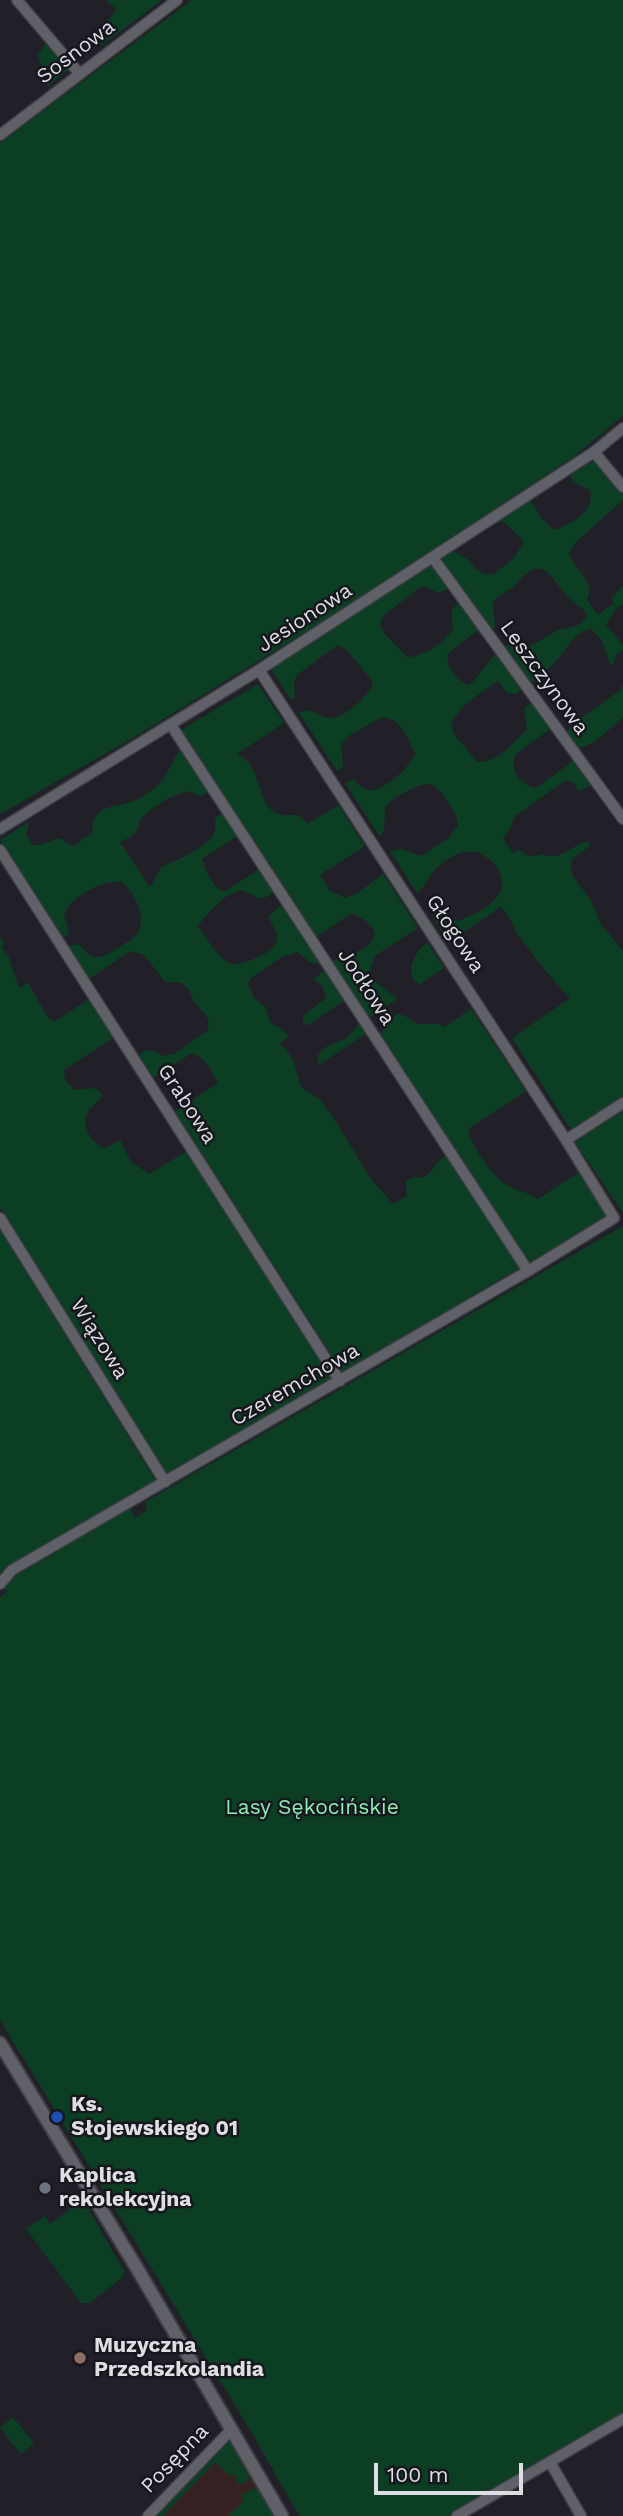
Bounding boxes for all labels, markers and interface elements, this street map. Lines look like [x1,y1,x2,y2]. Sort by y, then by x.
street label: Sosnowa [32,14,120,90]
street label: Jesionowa [253,578,357,658]
street label: Leszczynowa [494,616,594,740]
street label: Głogowa [420,890,490,978]
street label: Jodłowa [332,944,400,1030]
street label: Grabowa [152,1059,222,1149]
street label: Wiązowa [64,1294,134,1384]
street label: Czeremchowa [226,1338,364,1432]
park label: Lasy Sękocińskie [225,1795,399,1821]
place label: Ks. Słojewskiego 01 [71,2092,238,2142]
marker: Ks. Słojewskiego 01 [49,2109,65,2125]
place label: Kaplica rekolekcyjna [59,2163,191,2213]
marker: Kaplica rekolekcyjna [37,2180,53,2196]
place label: Muzyczna Przedszkolandia [94,2333,264,2383]
marker: Muzyczna Przedszkolandia [72,2350,88,2366]
street label: Posępna [136,2419,214,2499]
scale bar [378,2450,527,2494]
text: 100 m [387,2462,449,2487]

